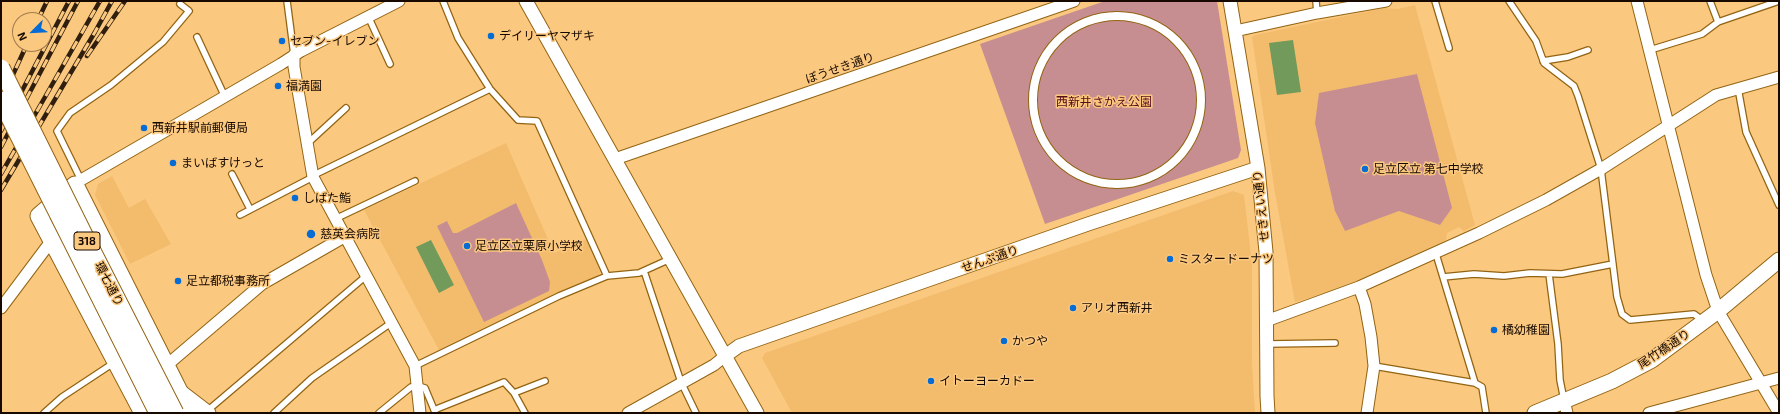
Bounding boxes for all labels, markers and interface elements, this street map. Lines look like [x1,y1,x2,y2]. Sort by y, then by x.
north arrow [12,12,52,52]
place label: デイリーヤマザキ [499,29,595,43]
text: N [14,30,29,43]
marker: デイリーヤマザキ [486,31,496,41]
place label: セブン-イレブン [290,34,379,48]
marker: セブン-イレブン [277,36,287,46]
street label: ぼうせき通り [804,49,876,87]
place label: 福満園 [286,79,322,93]
marker: 福満園 [273,81,283,91]
park label: 西新井さかえ公園 [1056,95,1152,109]
place label: 西新井駅前郵便局 [152,121,248,135]
marker: 西新井駅前郵便局 [139,123,149,133]
place label: まいばすけっと [181,156,265,170]
marker: まいばすけっと [168,158,178,168]
place label: 足立区立 第七中学校 [1373,162,1484,176]
marker: 足立区立 第七中学校 [1360,164,1370,174]
street label: せきえい通り [1250,169,1272,243]
place label: しばた鮨 [303,191,351,205]
marker: しばた鮨 [290,193,300,203]
place label: 慈英会病院 [320,227,380,241]
marker: 慈英会病院 [305,228,317,240]
road number: 318 [74,232,100,250]
place label: 足立区立栗原小学校 [475,239,583,253]
marker: 足立区立栗原小学校 [462,241,472,251]
street label: せんぷ通り [959,242,1021,276]
place label: ミスタードーナツ [1178,252,1274,266]
marker: ミスタードーナツ [1165,254,1175,264]
street label: 環七通り [92,259,126,309]
place label: 足立都税事務所 [186,274,270,288]
marker: 足立都税事務所 [173,276,183,286]
place label: アリオ西新井 [1081,301,1153,315]
marker: アリオ西新井 [1068,303,1078,313]
place label: 橘幼稚園 [1502,323,1550,337]
marker: 橘幼稚園 [1489,325,1499,335]
street label: 尾竹橋通り [1635,326,1693,372]
place label: かつや [1012,334,1048,348]
marker: かつや [999,336,1009,346]
place label: イトーヨーカドー [939,374,1035,388]
marker: イトーヨーカドー [926,376,936,386]

